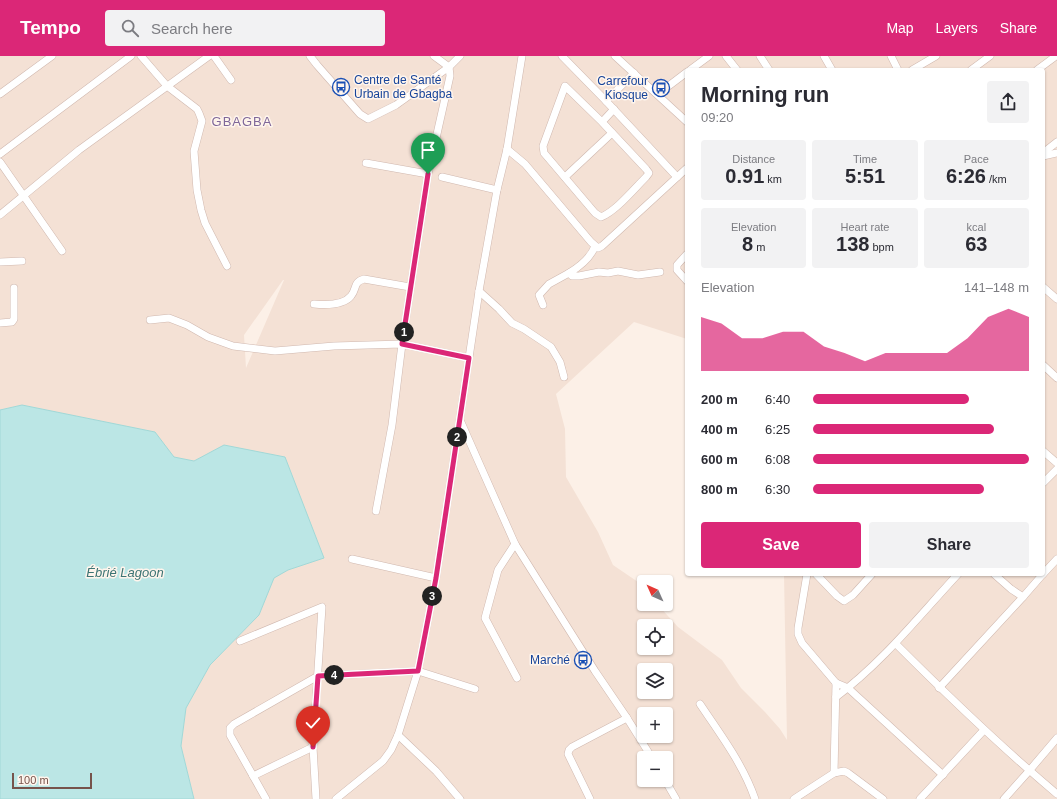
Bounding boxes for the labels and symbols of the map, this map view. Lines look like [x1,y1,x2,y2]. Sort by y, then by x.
place label: Centre de Santé Urbain de Gbagba [354,73,452,101]
place label: Carrefour Kiosque [597,74,648,102]
bus stop icon: Centre de Santé Urbain de Gbagba [331,77,351,97]
bus stop icon: Carrefour Kiosque [651,78,671,98]
district label: GBAGBA [212,114,272,129]
pin [411,133,445,174]
pin: 1 [394,322,414,342]
pin: 2 [447,427,467,447]
water label: Ébrié Lagoon [86,565,164,580]
north arrow [637,575,673,611]
pin: 3 [422,586,442,606]
bus stop icon: Marché [573,650,593,670]
place label: Marché [530,653,570,667]
pin: 4 [324,665,344,685]
pin [296,706,330,747]
scale bar [12,771,92,790]

